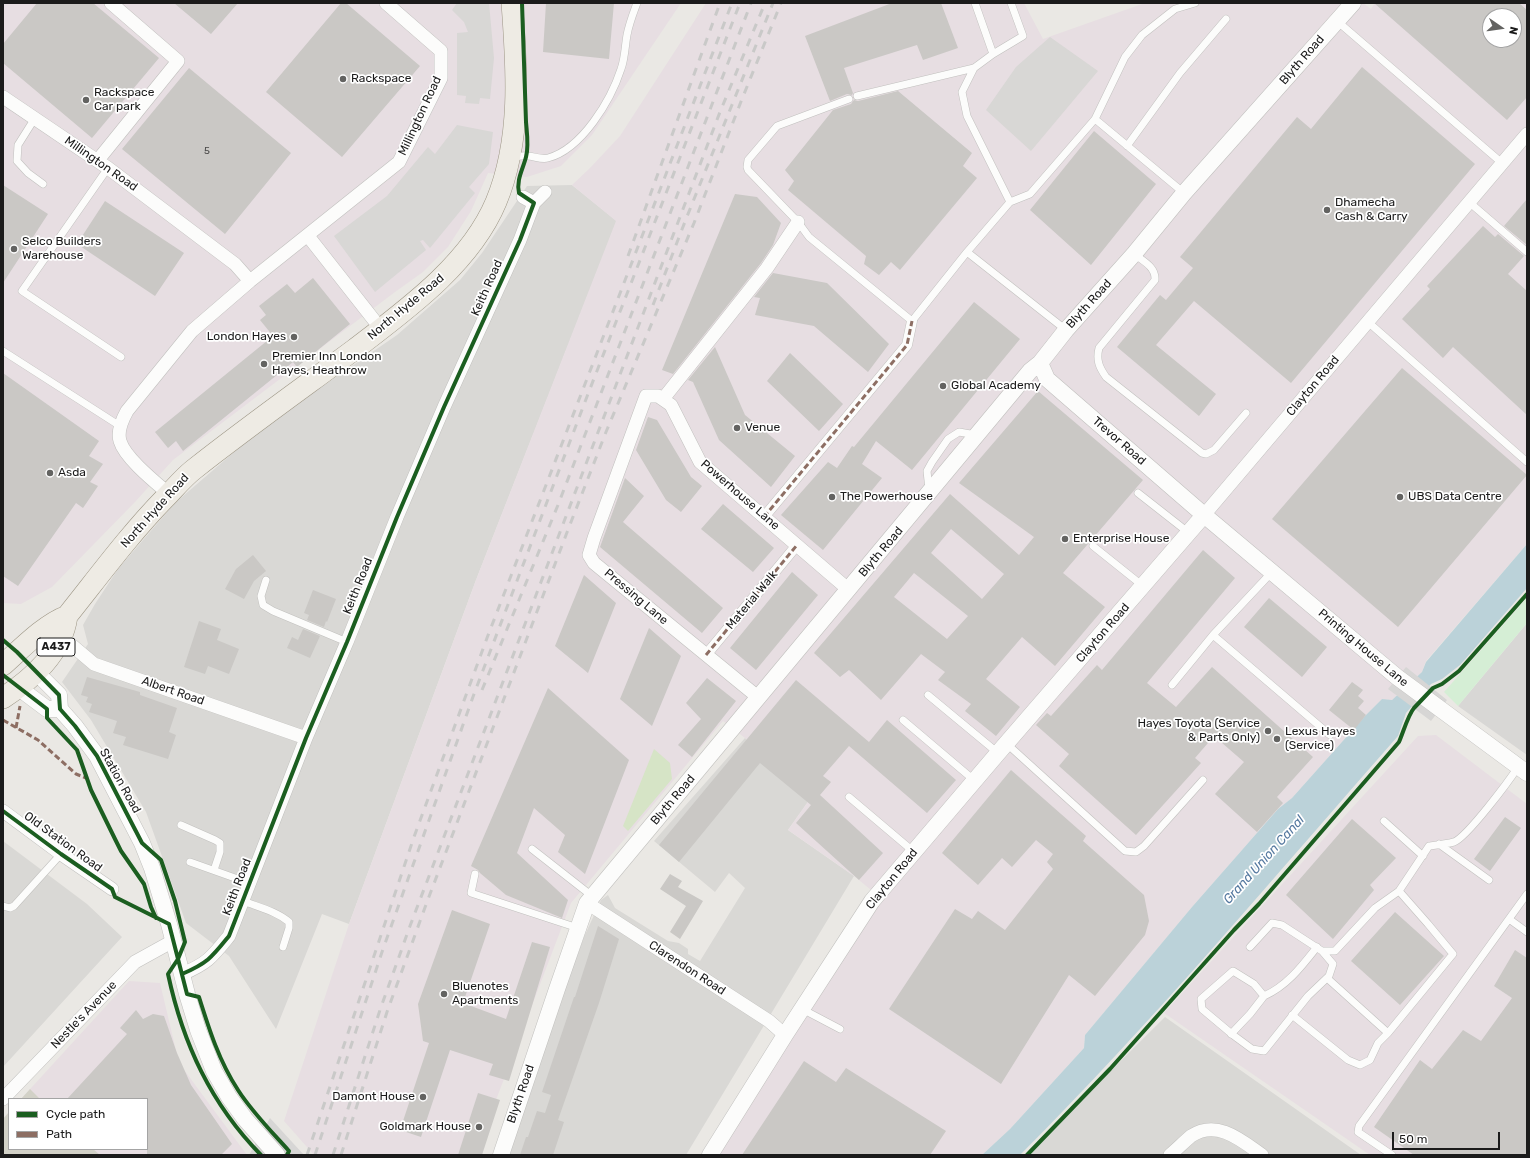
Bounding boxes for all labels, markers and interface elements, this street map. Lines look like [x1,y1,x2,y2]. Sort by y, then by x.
north arrow [1482,8,1522,48]
text: N [1506,25,1520,36]
street label: Blyth Road [1277,32,1327,88]
place label: Rackspace [351,72,411,86]
marker: Rackspace [338,74,348,84]
street label: Millington Road [395,74,445,158]
place label: Rackspace Car park [94,86,154,114]
marker: Rackspace Car park [81,95,91,105]
street label: Millington Road [62,133,140,195]
house number: 5 [204,145,210,157]
place label: Dhamecha Cash & Carry [1335,196,1408,224]
marker: Dhamecha Cash & Carry [1322,205,1332,215]
place label: Selco Builders Warehouse [22,235,101,263]
marker: Selco Builders Warehouse [9,244,19,254]
street label: Keith Road [468,258,506,318]
street label: North Hyde Road [365,271,447,343]
street label: Blyth Road [1063,277,1115,331]
place label: London Hayes [207,330,286,344]
marker: London Hayes [289,332,299,342]
place label: Premier Inn London Hayes, Heathrow [272,350,382,378]
street label: Clayton Road [1284,353,1342,419]
marker: Premier Inn London Hayes, Heathrow [259,359,269,369]
place label: Global Academy [951,379,1041,393]
marker: Global Academy [938,381,948,391]
street label: Trevor Road [1089,414,1149,468]
place label: Venue [745,421,780,435]
marker: Venue [732,423,742,433]
street label: Powerhouse Lane [698,457,782,533]
place label: Asda [58,466,86,480]
marker: Asda [45,468,55,478]
street label: North Hyde Road [118,471,192,551]
place label: The Powerhouse [840,490,933,504]
place label: UBS Data Centre [1408,490,1502,504]
marker: The Powerhouse [827,492,837,502]
marker: UBS Data Centre [1395,492,1405,502]
street label: Blyth Road [856,524,906,580]
place label: Enterprise House [1073,532,1169,546]
marker: Enterprise House [1060,534,1070,544]
street label: Keith Road [340,556,376,616]
street label: Pressing Lane [601,566,671,628]
street label: Material Walk [723,568,781,632]
street label: Clayton Road [1073,600,1133,666]
street label: Printing House Lane [1315,606,1411,690]
road number: A437 [37,638,75,656]
street label: Albert Road [140,674,206,708]
place label: Hayes Toyota (Service & Parts Only) [1137,717,1260,745]
place label: Lexus Hayes (Service) [1285,725,1355,753]
marker: Hayes Toyota (Service & Parts Only) [1263,726,1273,736]
marker: Lexus Hayes (Service) [1272,734,1282,744]
street label: Station Road [96,746,144,816]
street label: Blyth Road [648,772,698,828]
street label: Old Station Road [21,809,105,875]
water label: Grand Union Canal [1220,812,1308,908]
street label: Clayton Road [863,846,921,912]
street label: Keith Road [220,856,254,918]
street label: Clarendon Road [646,938,728,998]
street label: Nestle's Avenue [48,978,120,1052]
place label: Bluenotes Apartments [452,980,518,1008]
marker: Bluenotes Apartments [439,989,449,999]
street label: Blyth Road [504,1063,538,1125]
place label: Damont House [332,1090,415,1104]
marker: Damont House [418,1092,428,1102]
legend [8,1098,148,1150]
text: Cycle path [46,1107,105,1121]
place label: Goldmark House [379,1120,471,1134]
marker: Goldmark House [474,1122,484,1132]
scale bar [1394,1124,1502,1150]
text: Path [46,1127,72,1141]
text: 50 m [1399,1132,1427,1146]

